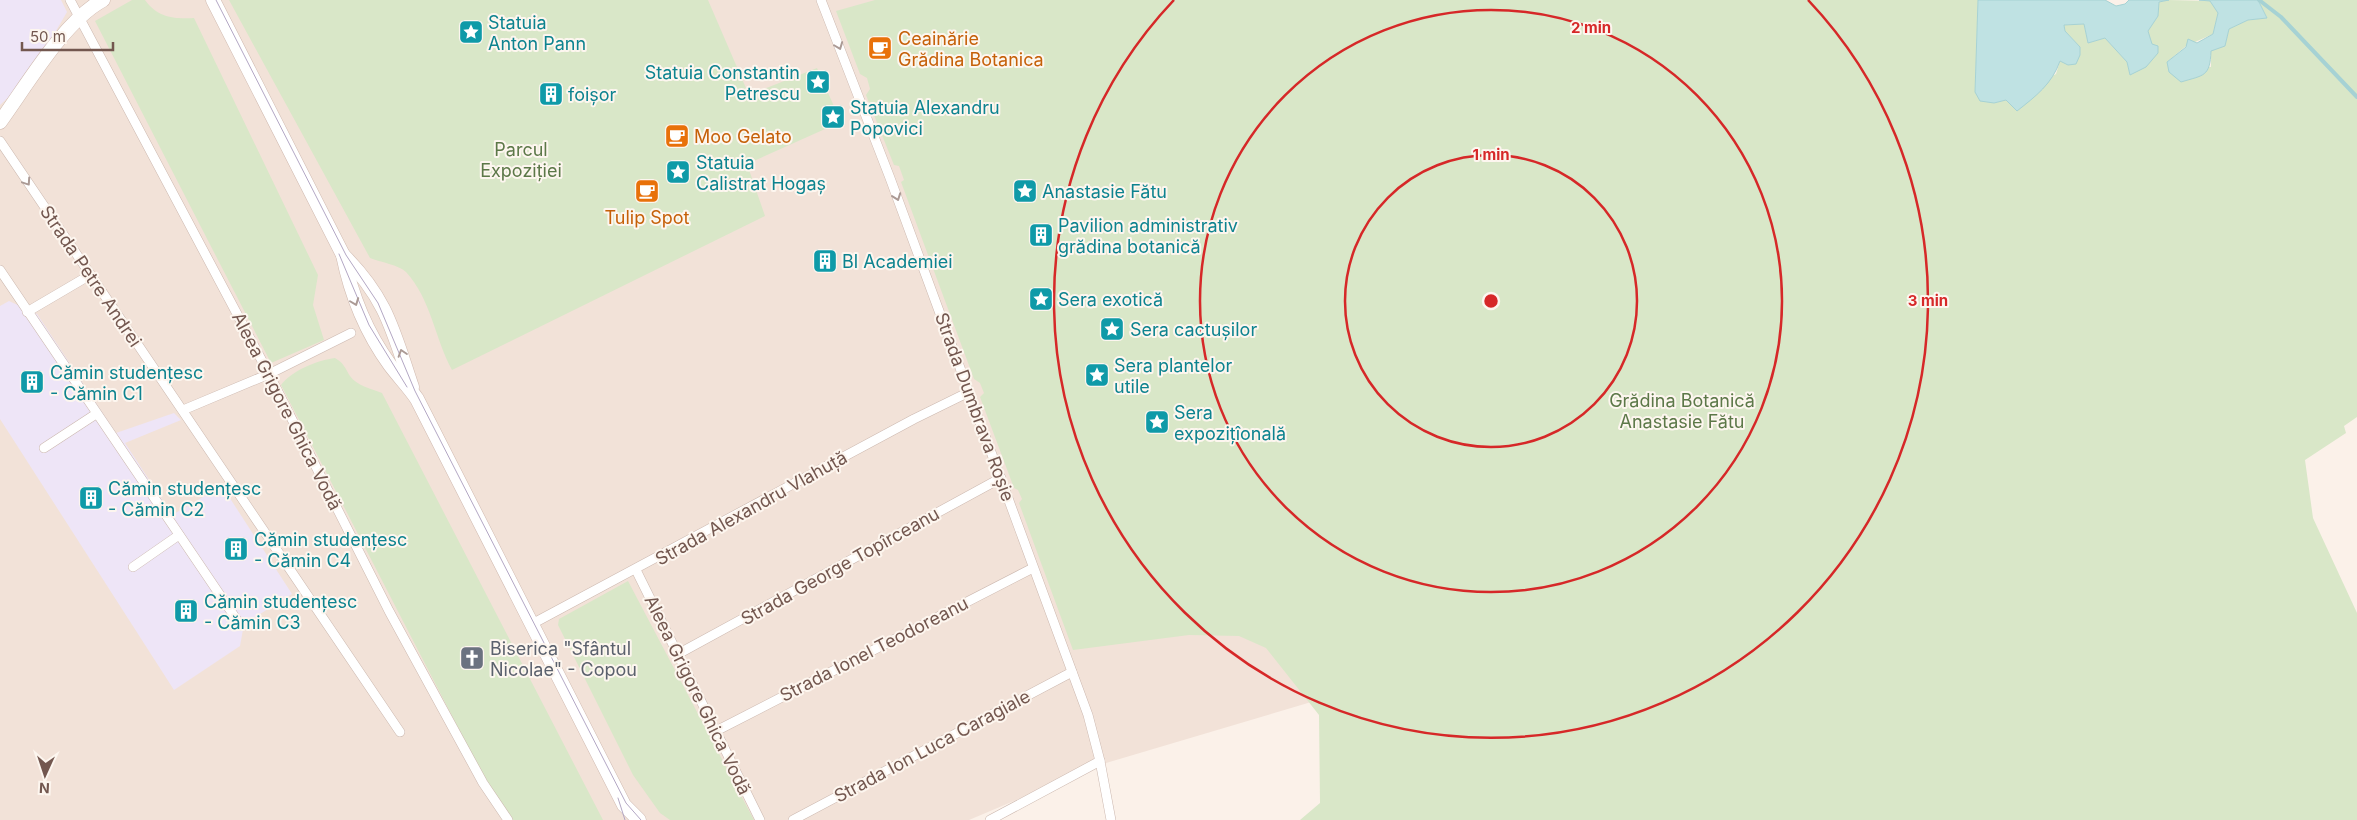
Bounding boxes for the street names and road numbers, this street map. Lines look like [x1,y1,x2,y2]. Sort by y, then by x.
street label: Strada Petre Andrei [36,201,146,351]
street label: Aleea Grigore Ghica Vodă [228,309,346,513]
street label: Strada Dumbrava Roșie [930,310,1019,505]
street label: Strada Alexandru Vlahuță [652,447,851,570]
street label: Strada George Topîrceanu [737,503,943,629]
street label: Aleea Grigore Ghica Vodă [640,592,756,798]
street label: Strada Ionel Teodoreanu [776,592,972,706]
street label: Strada Ion Luca Caragiale [830,685,1034,807]

